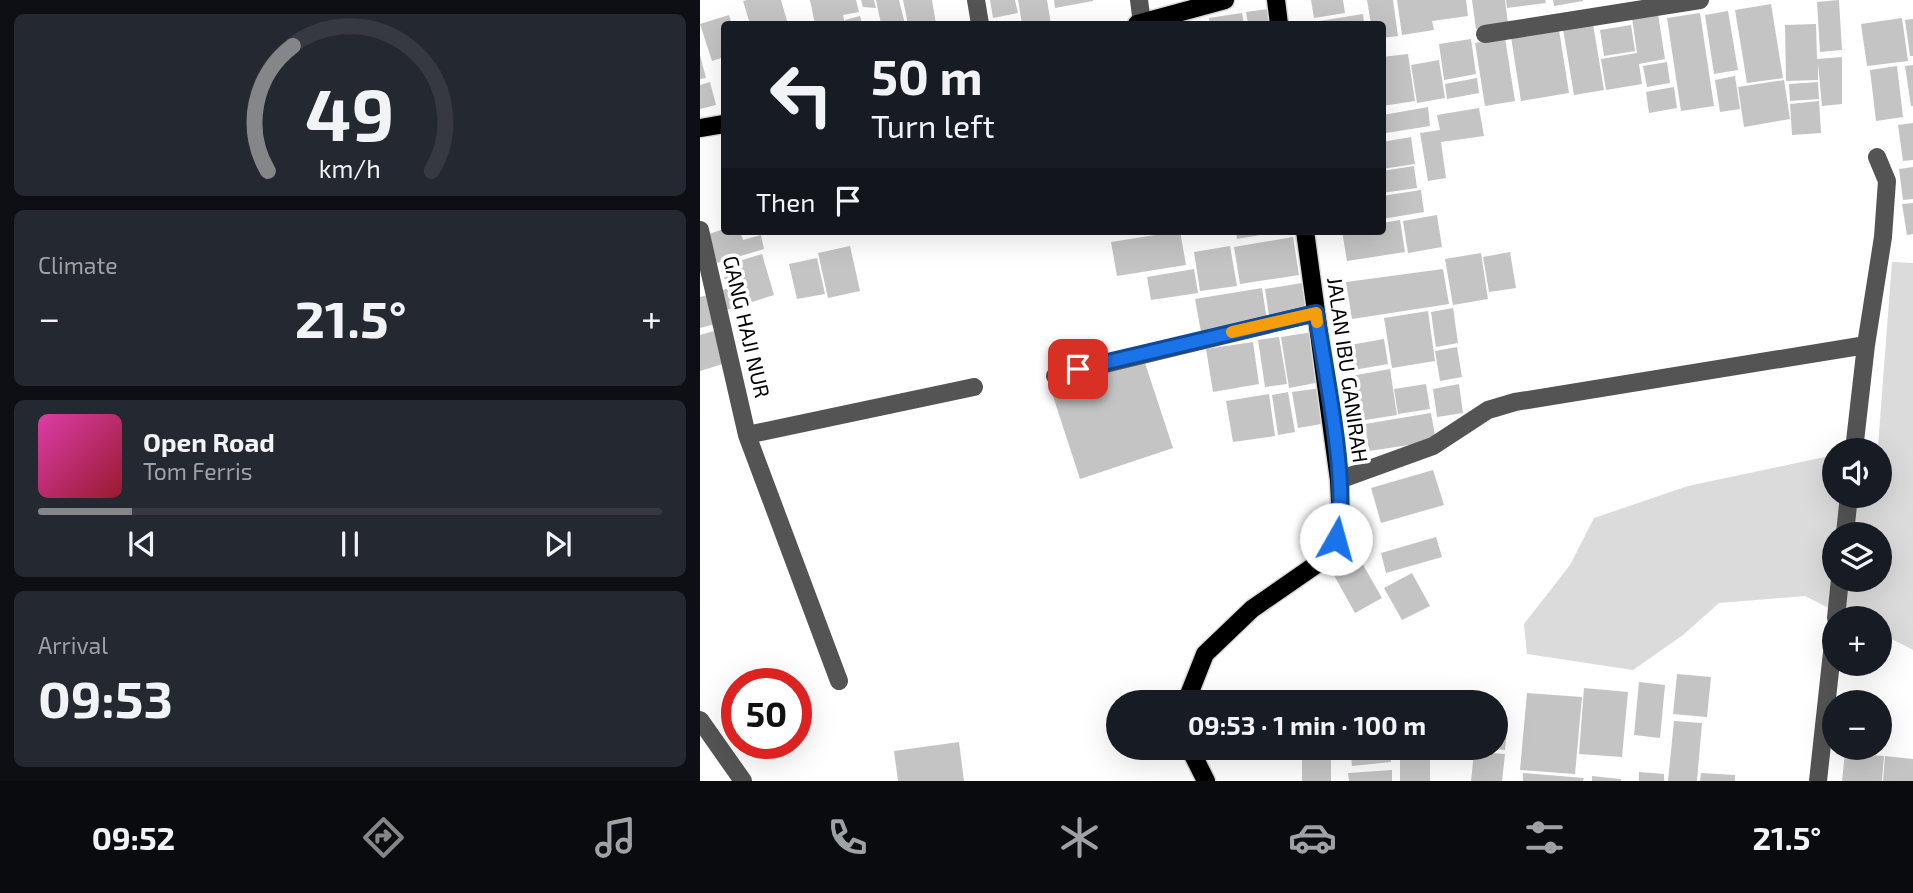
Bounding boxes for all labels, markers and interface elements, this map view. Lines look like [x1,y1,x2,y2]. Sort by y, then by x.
text: 50 m [871,46,983,105]
icon: left [756,49,847,140]
text: 49 [305,68,395,156]
text: Turn left [871,106,995,144]
text: km/h [319,153,381,183]
icon: arrive [829,182,867,220]
text: Then [756,186,815,217]
text: Climate [38,251,118,279]
street label: GANG HAJI NUR [719,253,776,400]
street label: JALAN IBU GANIRAH [1323,275,1374,464]
text: 21.5° [295,286,407,348]
text: − [38,294,60,340]
text: + [641,294,662,340]
pin [1048,339,1108,399]
icon: arrive [1059,350,1097,388]
text: Open Road [143,426,275,457]
map controls [1822,438,1892,760]
button: sound [1822,438,1892,508]
text: Tom Ferris [143,457,252,485]
position arrow [1299,502,1373,576]
button: layers [1822,522,1892,592]
icon: previous [123,525,161,563]
icon: pause [331,525,369,563]
icon: next [539,525,577,563]
button: + [1822,606,1892,676]
text: Arrival [38,631,108,659]
text: 09:53 [38,666,173,728]
speed limit sign: 50 [721,668,812,759]
button: − [1822,690,1892,760]
text: 09:53 · 1 min · 100 m [1188,709,1426,740]
icon: directions [359,813,408,862]
icon: music [591,813,640,862]
icon: phone [823,813,872,862]
icon: climate [1055,813,1104,862]
icon: car [1288,813,1337,862]
icon: filters [1520,813,1569,862]
text: 09:52 [92,818,175,856]
text: 21.5° [1752,818,1821,856]

